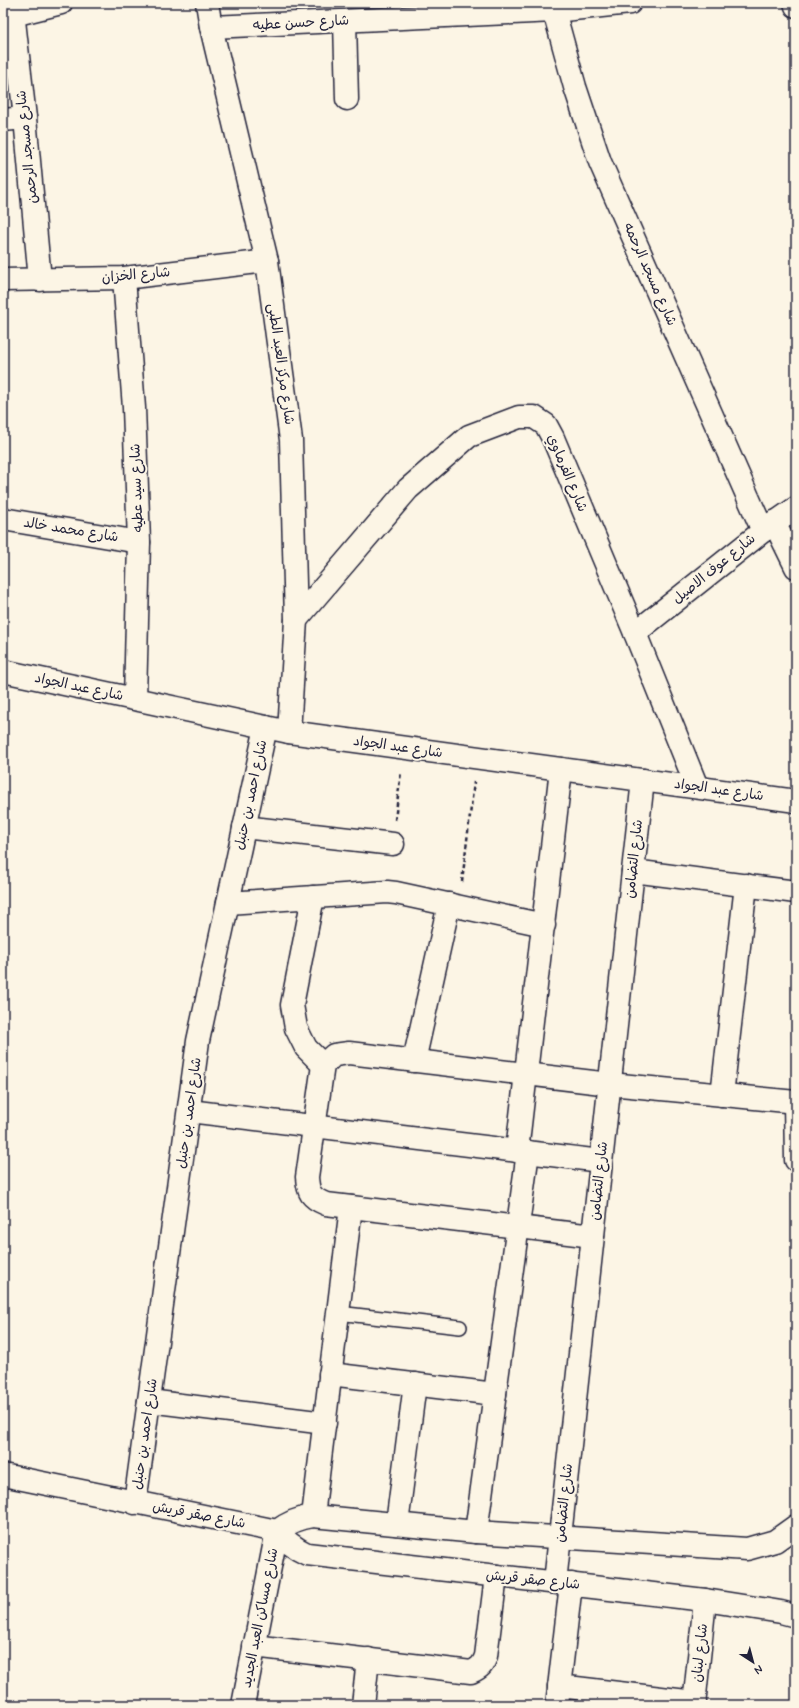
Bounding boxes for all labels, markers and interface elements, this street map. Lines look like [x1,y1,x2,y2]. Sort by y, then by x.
street label: شارع حسن عطيه [252,11,350,35]
street label: شارع مسجد الرحمن [12,90,42,204]
street label: شارع مسجد الرحمه [619,219,681,329]
street label: شارع الخزان [101,263,171,287]
street label: شارع مركز العبد الطبى [264,302,298,426]
street label: شارع الفرماوي [542,431,591,515]
street label: شارع سيد عطيه [126,443,148,533]
street label: شارع محمد خالد [22,514,120,546]
street label: شارع عوف الاصيل [669,530,759,608]
street label: شارع عبد الجواد [33,669,125,705]
street label: شارع عبد الجواد [352,732,444,762]
street label: شارع احمد بن حنبل [231,738,271,852]
street label: شارع عبد الجواد [673,775,765,805]
street label: شارع التضامن [621,819,647,899]
street label: شارع احمد بن حنبل [172,1056,206,1170]
street label: شارع التضامن [586,1141,612,1221]
street label: شارع احمد بن حنبل [128,1377,162,1491]
street label: شارع التضامن [551,1463,577,1543]
street label: شارع صقر قريش [151,1497,247,1533]
street label: شارع مساكن العبد الجديد [238,1546,282,1690]
street label: شارع صقر قريش [485,1566,581,1594]
street label: شارع لبنان [688,1623,712,1683]
north arrow [733,1642,773,1682]
text: N [751,1661,765,1677]

